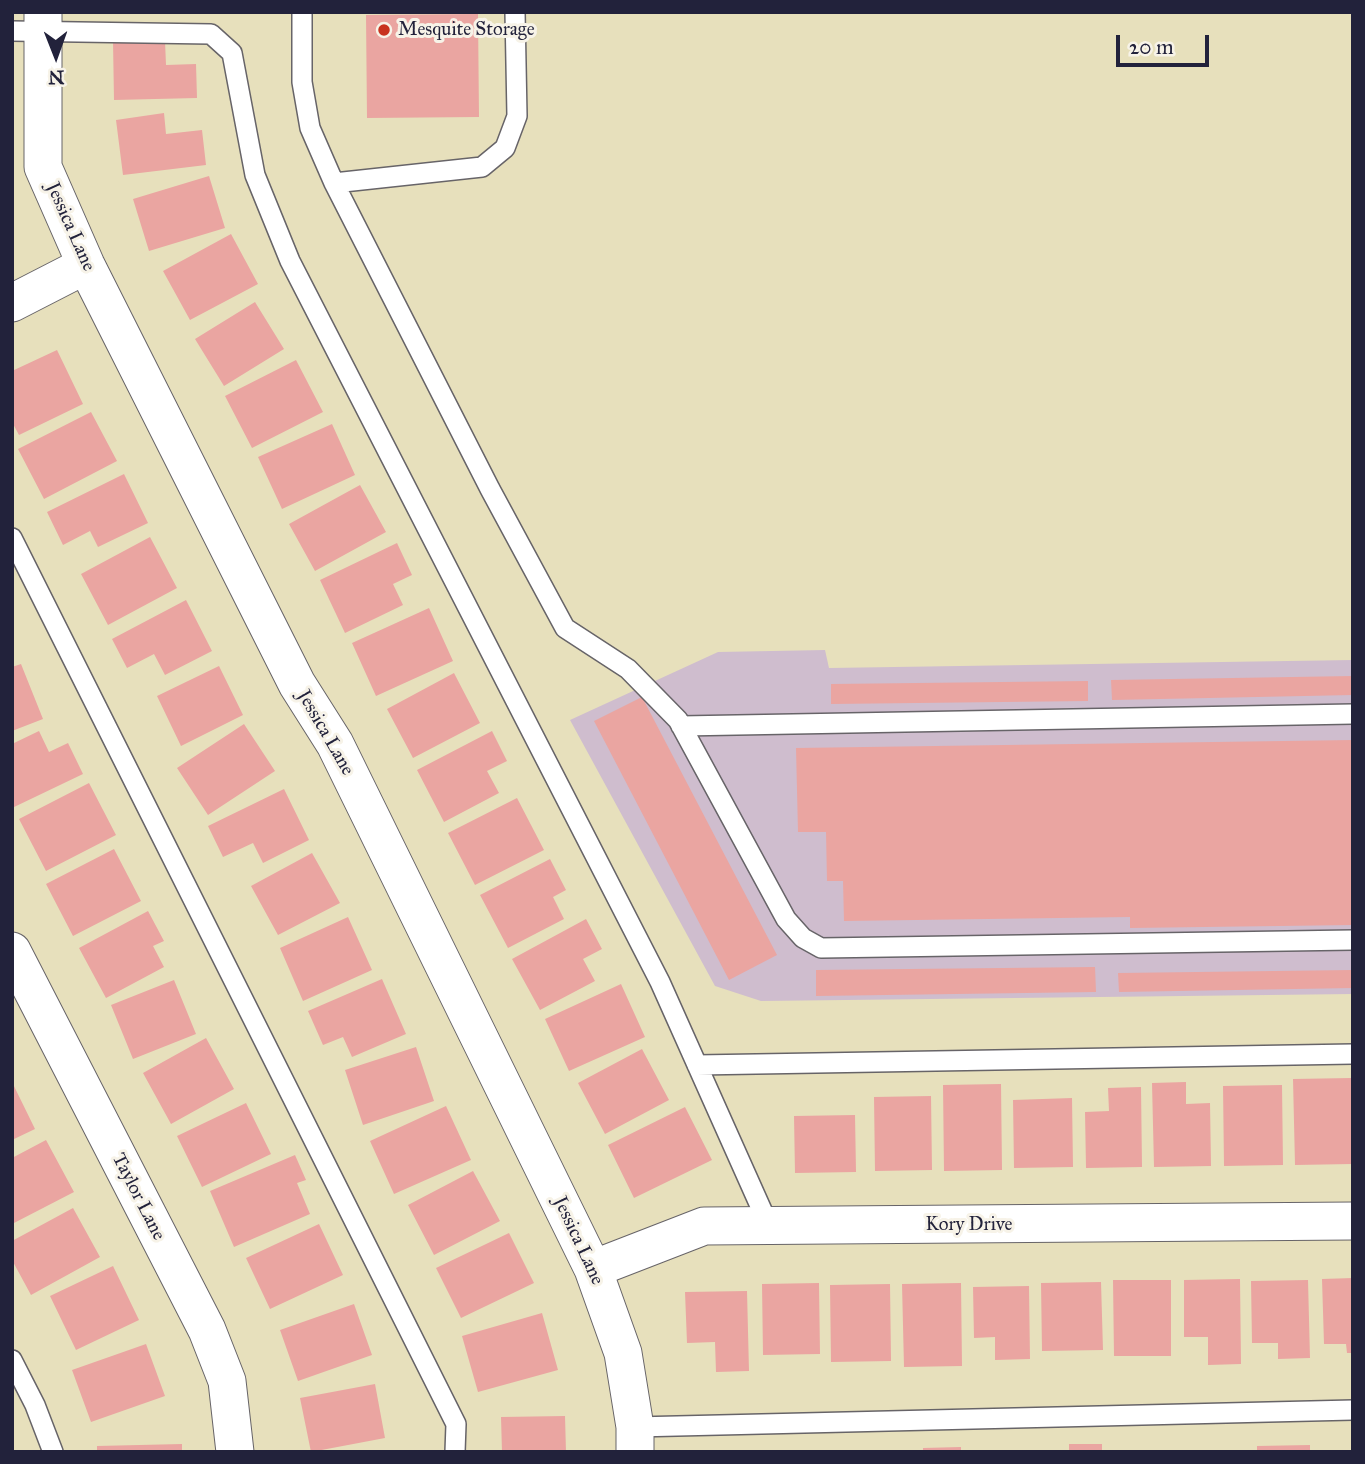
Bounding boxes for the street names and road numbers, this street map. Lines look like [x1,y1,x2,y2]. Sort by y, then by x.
street label: Jessica Lane [40,179,100,275]
street label: Jessica Lane [291,686,359,780]
street label: Taylor Lane [106,1150,170,1244]
street label: Jessica Lane [548,1193,608,1289]
street label: Kory Drive [926,1214,1012,1236]

